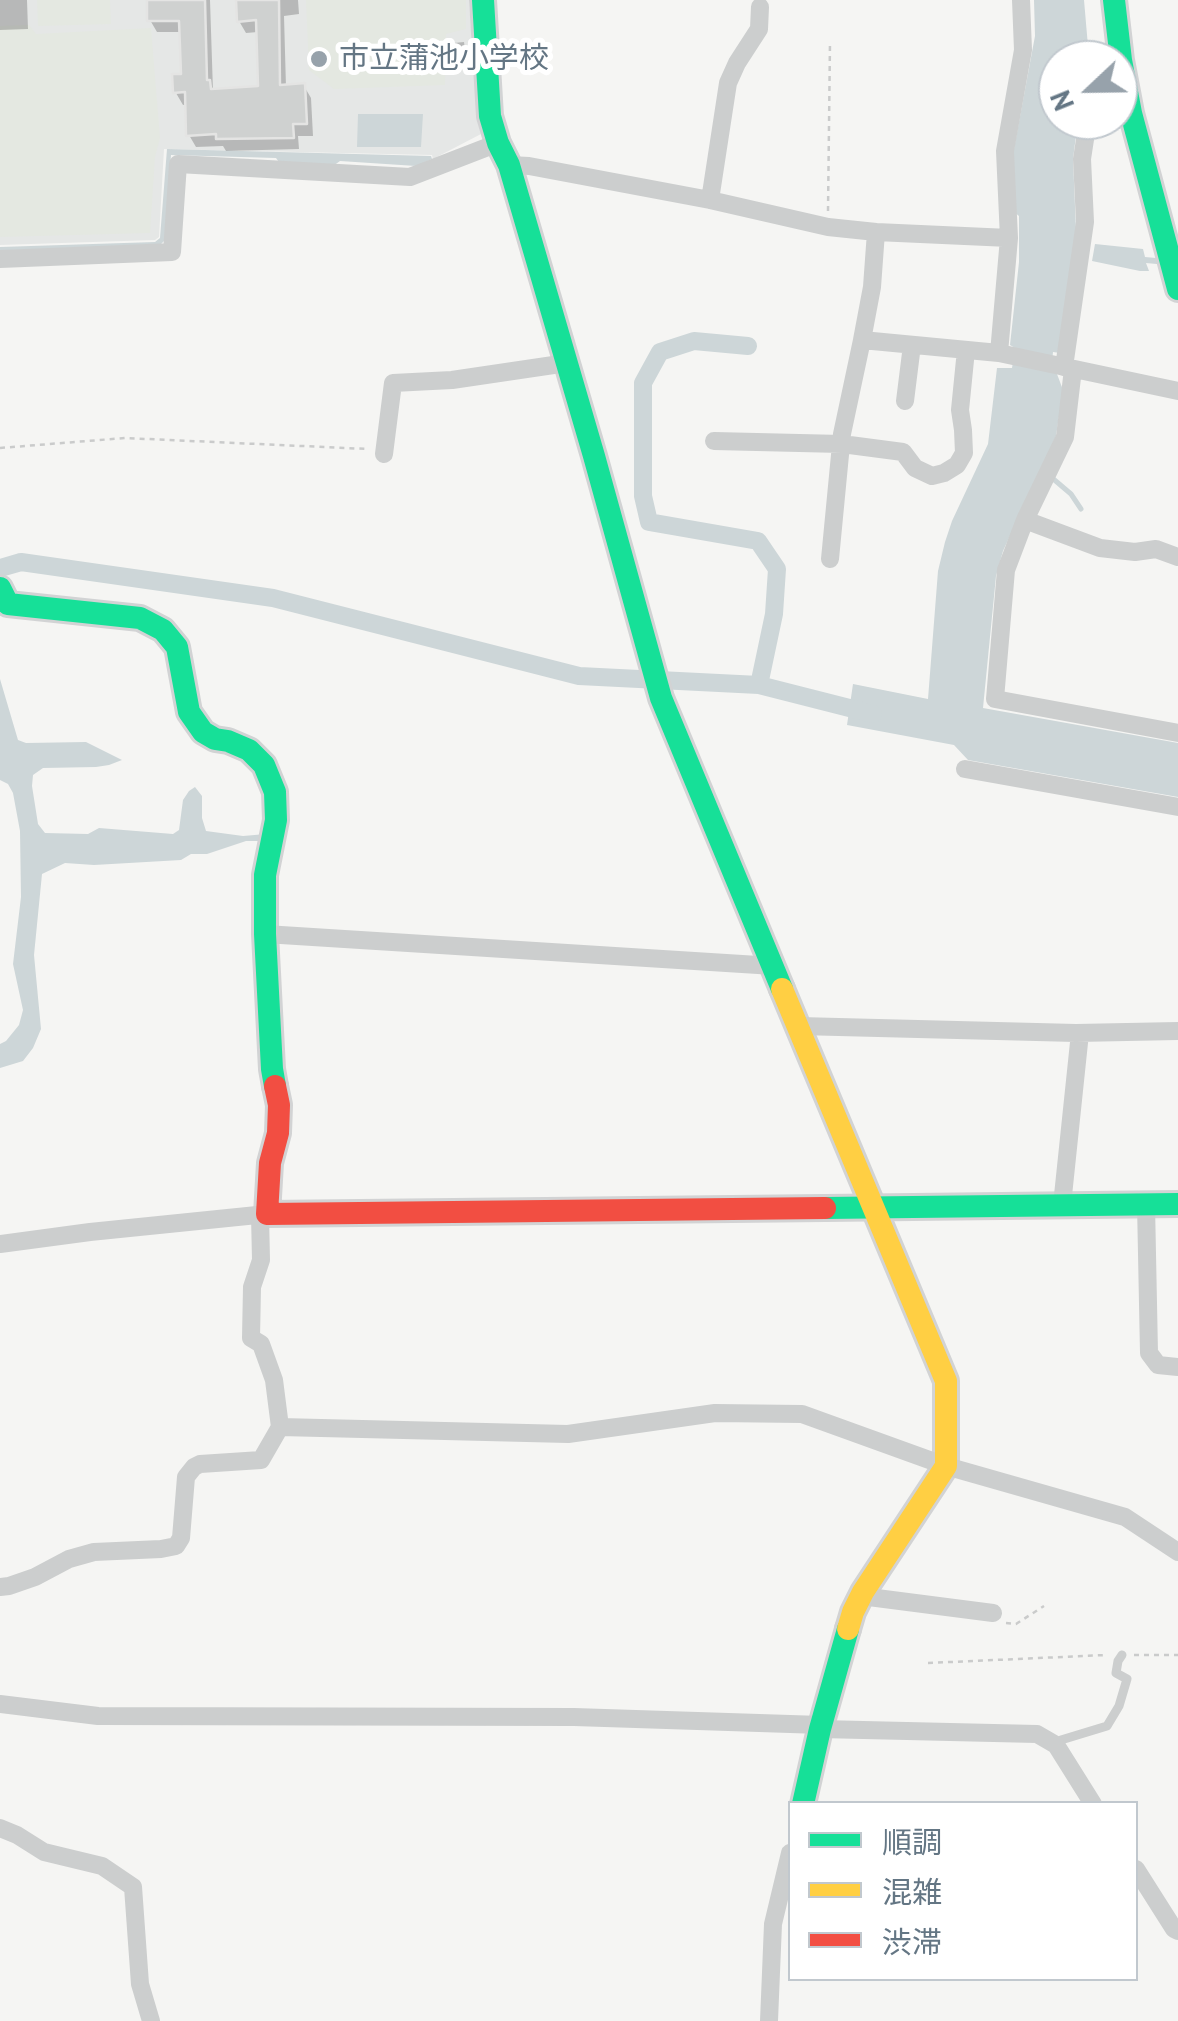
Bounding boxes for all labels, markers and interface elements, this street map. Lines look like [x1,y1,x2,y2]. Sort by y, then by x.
north arrow [1038,40,1138,140]
place label: 市立蒲池小学校 [339,41,549,77]
marker: 市立蒲池小学校 [308,48,330,70]
text: N [1041,85,1082,116]
legend [788,1801,1138,1981]
text: 順調 [882,1822,942,1861]
text: 混雑 [882,1872,942,1911]
text: 渋滞 [882,1922,942,1961]

